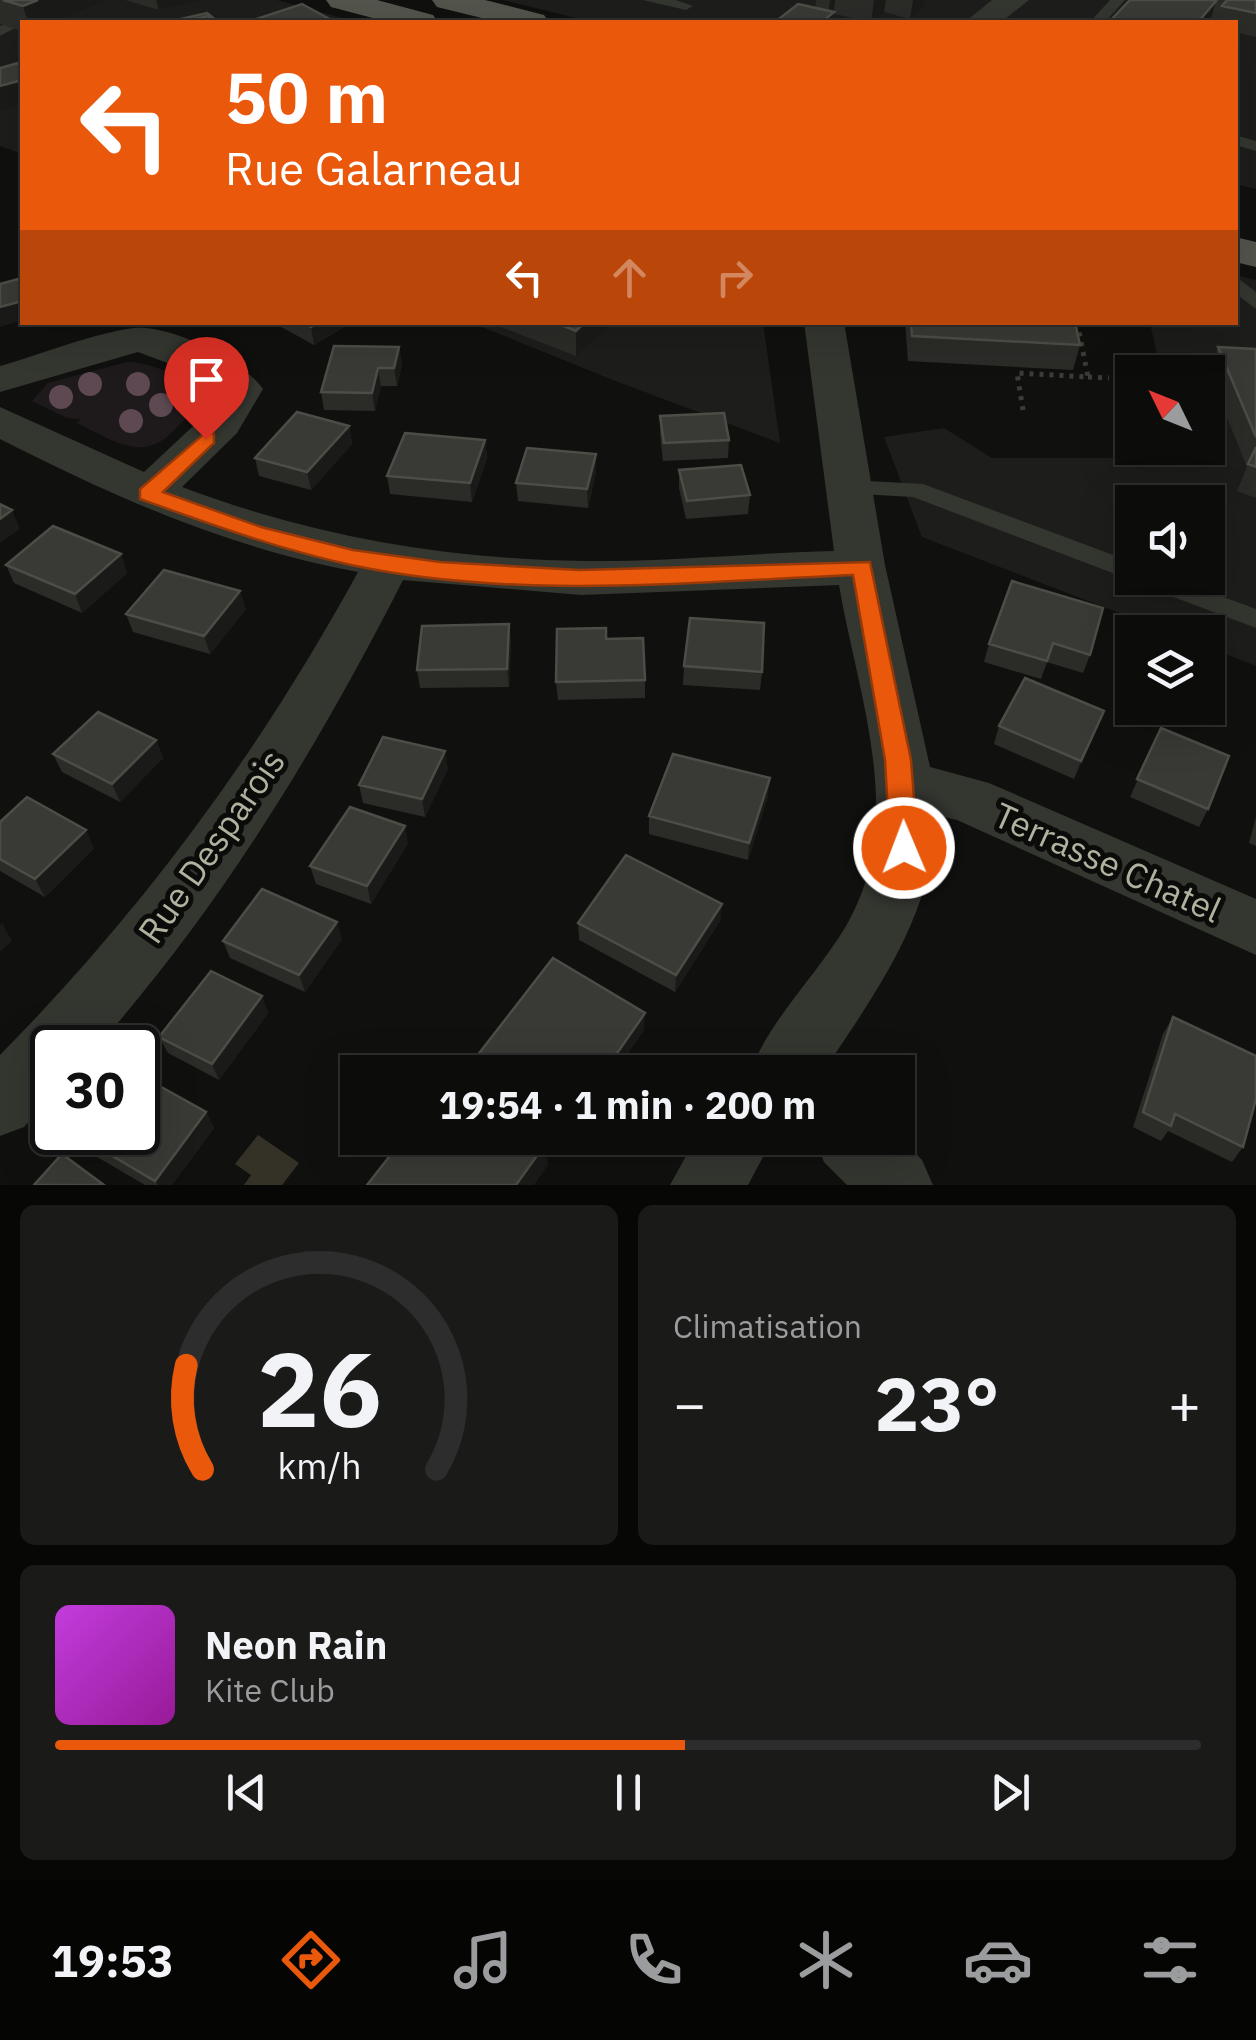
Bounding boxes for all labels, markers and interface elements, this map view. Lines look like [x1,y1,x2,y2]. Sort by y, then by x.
text: 50 m [225,51,388,142]
icon: left [60,60,190,190]
text: Rue Galarneau [225,139,523,197]
icon: left [497,250,552,305]
icon: ahead [602,250,657,305]
icon: right [707,250,762,305]
pin [164,337,249,440]
icon: arrive [179,352,234,407]
north arrow [1115,355,1225,465]
map controls [1115,355,1225,725]
button: sound [1115,485,1225,595]
button: layers [1115,615,1225,725]
street label: Rue Desparois [127,740,295,952]
street label: Terrasse Chatel [987,791,1229,933]
position arrow [852,796,956,900]
speed limit sign: 30 [30,1025,160,1155]
text: 19:54 · 1 min · 200 m [439,1080,816,1129]
text: Climatisation [673,1305,862,1347]
text: 26 [257,1320,381,1456]
text: 23° [874,1354,1000,1452]
text: − [673,1368,706,1439]
text: + [1168,1368,1201,1439]
text: km/h [277,1442,361,1489]
text: Neon Rain [205,1620,387,1669]
text: Kite Club [205,1669,335,1711]
icon: previous [219,1765,274,1820]
icon: pause [601,1765,656,1820]
icon: next [983,1765,1038,1820]
icon: directions [276,1925,346,1995]
icon: music [448,1925,518,1995]
icon: phone [619,1925,689,1995]
icon: climate [791,1925,861,1995]
icon: car [963,1925,1033,1995]
icon: filters [1135,1925,1205,1995]
text: 19:53 [51,1931,174,1989]

